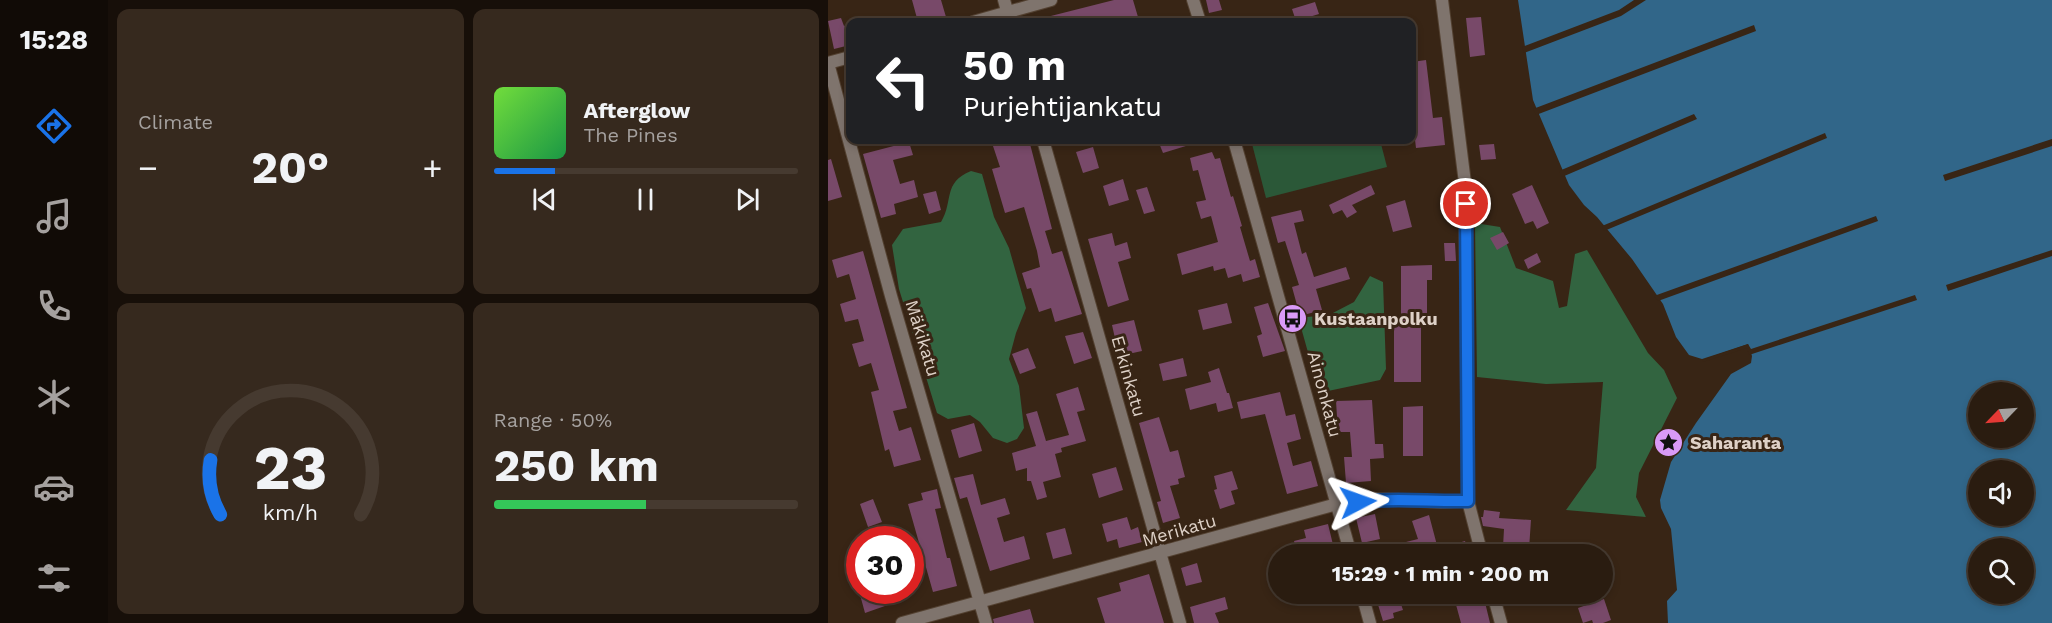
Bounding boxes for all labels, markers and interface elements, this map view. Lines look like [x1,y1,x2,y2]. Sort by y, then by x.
text: 15:28 [20,24,88,56]
text: 50 m [963,41,1066,90]
icon: left [864,42,942,120]
text: Purjehtijankatu [963,91,1162,123]
text: Afterglow [584,98,690,123]
icon: directions [33,105,75,147]
text: Climate [138,110,213,134]
text: The Pines [584,123,678,147]
text: 20° [251,141,329,194]
text: − [138,148,158,187]
text: + [423,148,442,187]
pin [1440,178,1491,229]
icon: previous [528,183,561,216]
icon: pause [629,183,662,216]
icon: next [731,183,764,216]
icon: arrive [1449,187,1482,220]
icon: music [33,195,75,237]
icon: phone [33,285,75,327]
street label: Mäkikatu [901,297,945,379]
bus stop icon: Kustaanpolku [1277,302,1309,334]
place label: Kustaanpolku [1314,308,1438,329]
street label: Erkinkatu [1107,333,1151,419]
street label: Ainonkatu [1303,349,1347,439]
icon: climate [33,376,75,418]
north arrow [1968,382,2034,448]
map controls [1968,382,2034,604]
text: Range · 50% [494,408,612,432]
place icon: Saharanta [1653,426,1685,458]
text: 23 [253,431,327,504]
place label: Saharanta [1690,432,1782,453]
text: 250 km [494,439,659,492]
button: sound [1968,460,2034,526]
icon: car [33,466,75,508]
position arrow [1326,470,1390,534]
text: km/h [263,501,318,526]
street label: Merikatu [1139,509,1219,551]
speed limit sign: 30 [846,526,924,604]
button: search [1968,538,2034,604]
icon: filters [33,557,75,599]
text: 15:29 · 1 min · 200 m [1332,561,1549,586]

